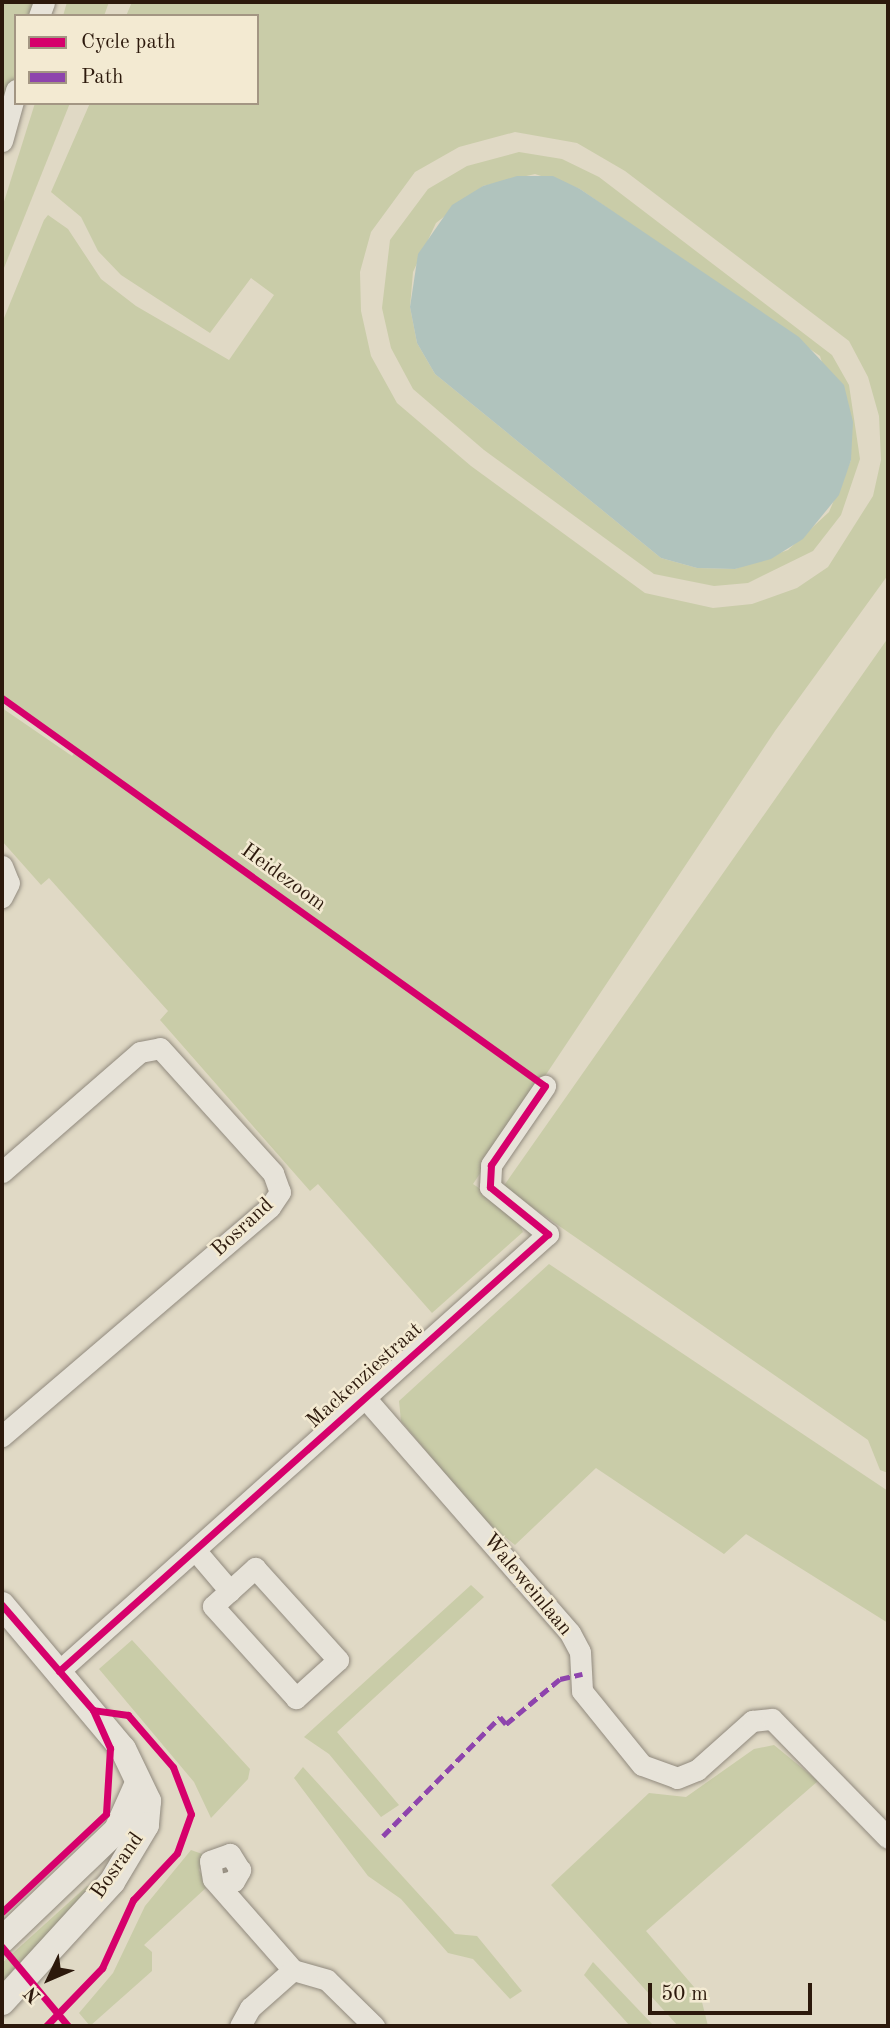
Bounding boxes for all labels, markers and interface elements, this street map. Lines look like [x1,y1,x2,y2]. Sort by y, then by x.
legend [14,14,259,105]
text: Cycle path [81,32,176,53]
text: Path [81,67,124,88]
street label: Heidezoom [235,839,331,917]
street label: Bosrand [207,1193,279,1263]
street label: Mackenziestraat [302,1318,428,1434]
street label: Waleweinlaan [477,1529,577,1641]
street label: Bosrand [86,1828,150,1904]
north arrow [14,1944,84,2014]
scale bar [652,1968,816,2012]
text: N [22,1982,45,2006]
text: 50 m [661,1984,708,2005]

